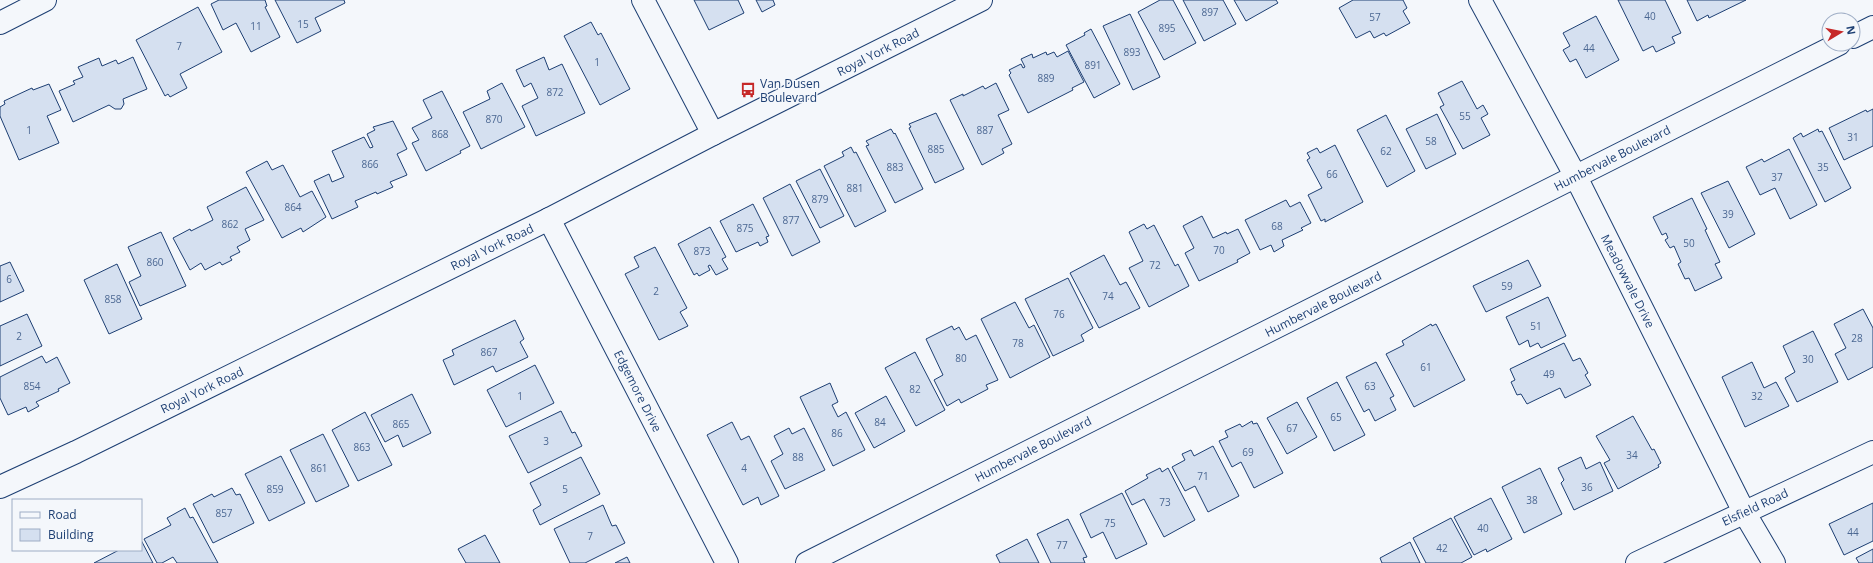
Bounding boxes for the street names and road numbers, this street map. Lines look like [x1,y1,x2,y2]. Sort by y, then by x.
street label: Royal York Road [834,24,922,80]
street label: Humbervale Boulevard [1551,121,1673,195]
street label: Royal York Road [448,220,536,274]
street label: Meadowvale Drive [1597,231,1659,331]
street label: Humbervale Boulevard [1262,267,1384,341]
street label: Edgemore Drive [610,347,666,435]
street label: Royal York Road [158,363,246,417]
street label: Humbervale Boulevard [972,412,1094,486]
street label: Elsfield Road [1719,484,1791,530]

